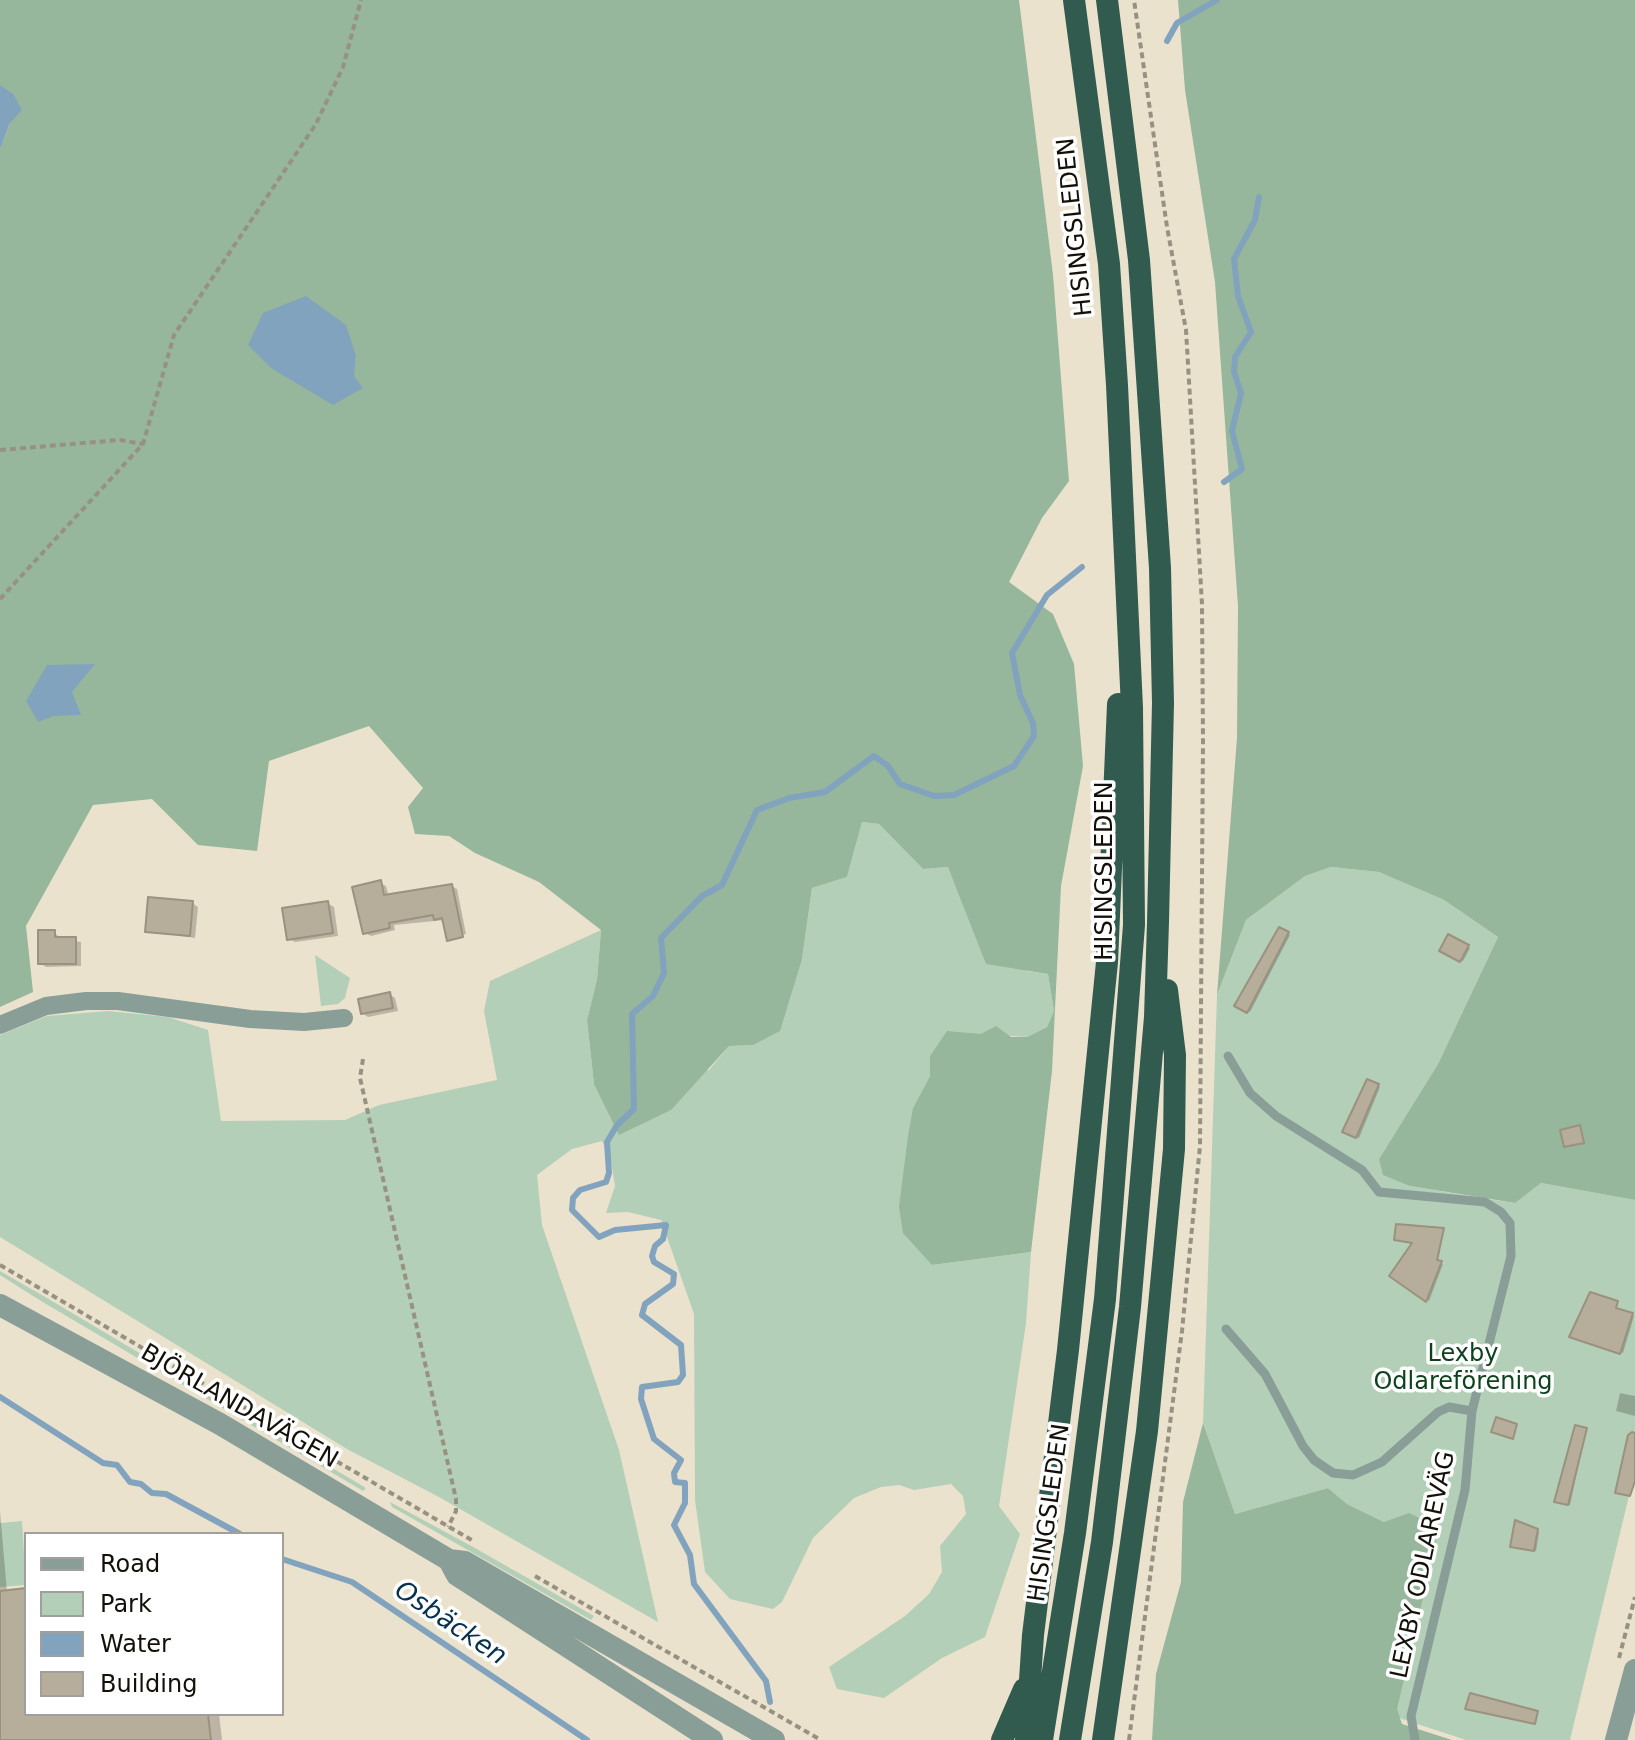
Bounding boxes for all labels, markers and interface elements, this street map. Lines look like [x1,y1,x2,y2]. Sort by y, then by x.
street label: HISINGSLEDEN [1052,136,1100,318]
street label: HISINGSLEDEN [1092,781,1120,961]
street label: BJÖRLANDAVÄGEN [135,1339,343,1475]
park label: Lexby Odlareförening [1373,1341,1553,1397]
street label: HISINGSLEDEN [1023,1422,1077,1604]
street label: LEXBY ODLAREVÄG [1386,1449,1462,1681]
legend [24,1532,284,1716]
text: Road [100,1550,160,1578]
water label: Osbäcken [388,1575,512,1673]
text: Park [100,1590,152,1618]
text: Water [100,1630,171,1658]
text: Building [100,1670,197,1698]

